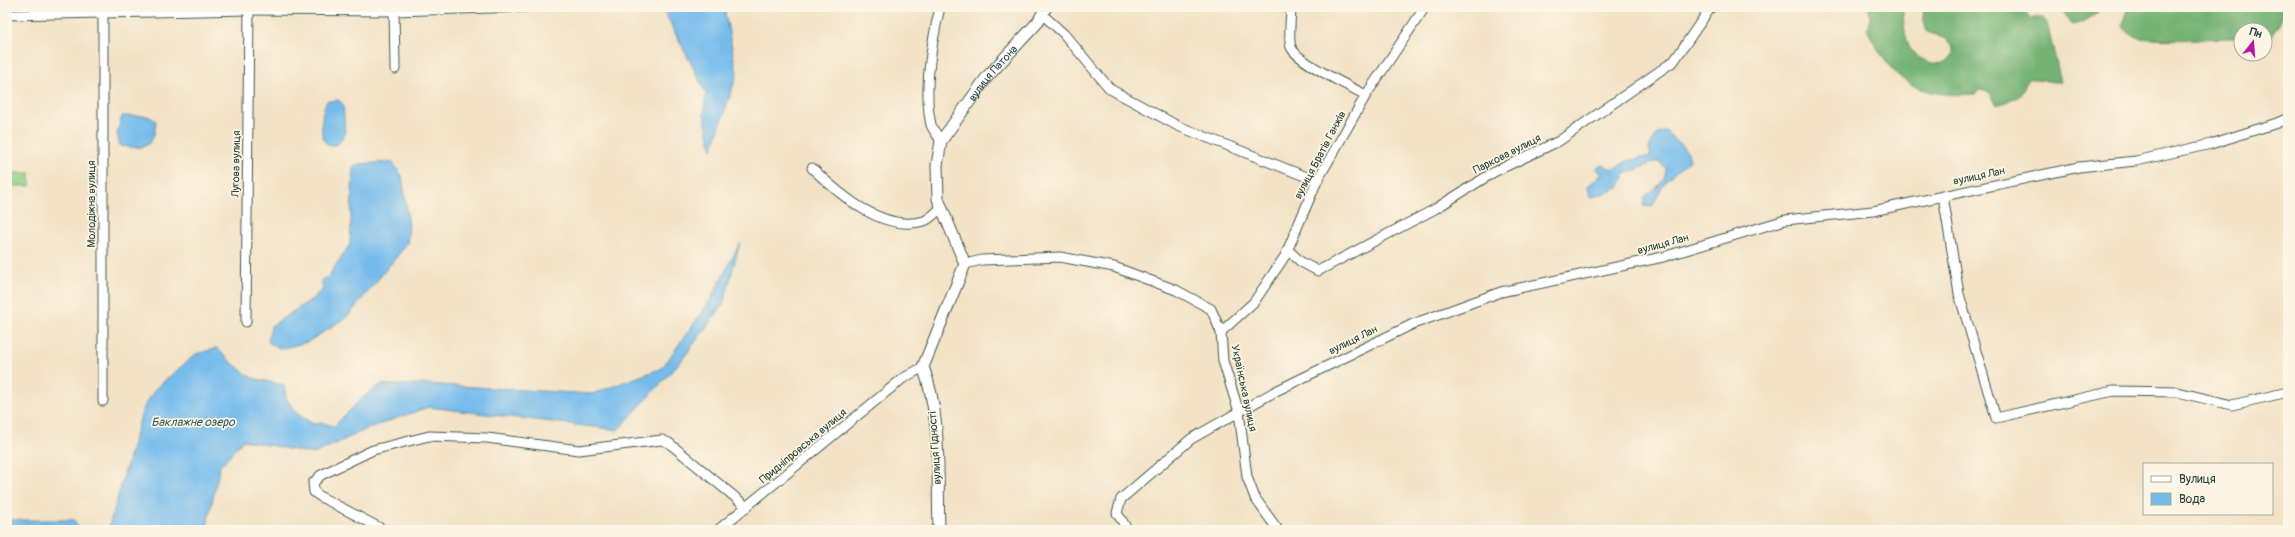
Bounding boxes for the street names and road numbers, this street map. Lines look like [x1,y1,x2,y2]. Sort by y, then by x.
street label: вулиця Патона [965,42,1020,103]
street label: вулиця Братів Ганжів [1291,109,1349,201]
street label: Лугова вулиця [229,131,243,198]
street label: Паркова вулиця [1471,131,1543,177]
street label: Молодіжна вулиця [85,161,98,247]
street label: вулиця Лан [1952,164,2006,188]
street label: вулиця Лан [1636,231,1690,257]
street label: вулиця Лан [1327,323,1379,357]
street label: Українська вулиця [1228,343,1260,433]
street label: Придніпровська вулиця [757,406,849,486]
street label: вулиця Гідності [926,411,944,485]

